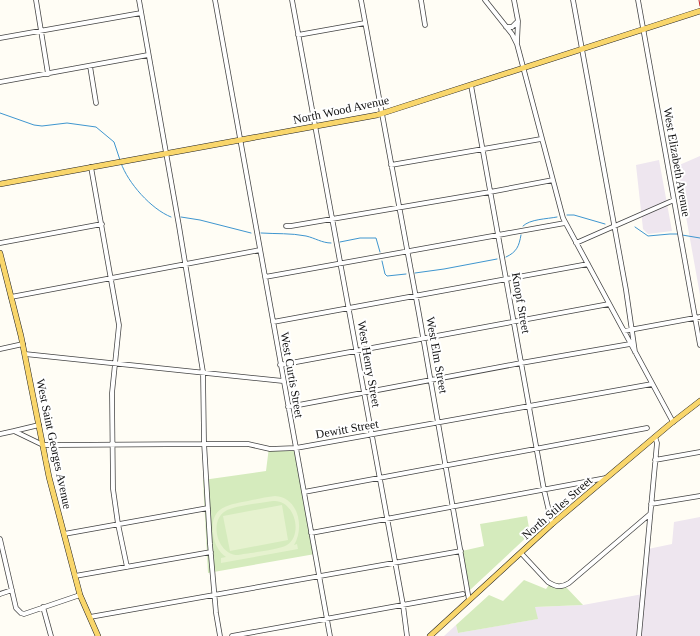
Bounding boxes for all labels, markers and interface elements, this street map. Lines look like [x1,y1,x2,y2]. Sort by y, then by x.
street label: North Wood Avenue [292,93,390,127]
street label: West Elizabeth Avenue [660,106,694,218]
street label: Knopf Street [509,271,533,335]
street label: West Elm Street [423,316,451,395]
street label: West Henry Street [354,320,384,409]
street label: West Curtis Street [278,331,307,420]
street label: West Saint Georges Avenue [33,378,75,510]
street label: Dewitt Street [314,416,380,441]
street label: North Stiles Street [519,473,596,542]

